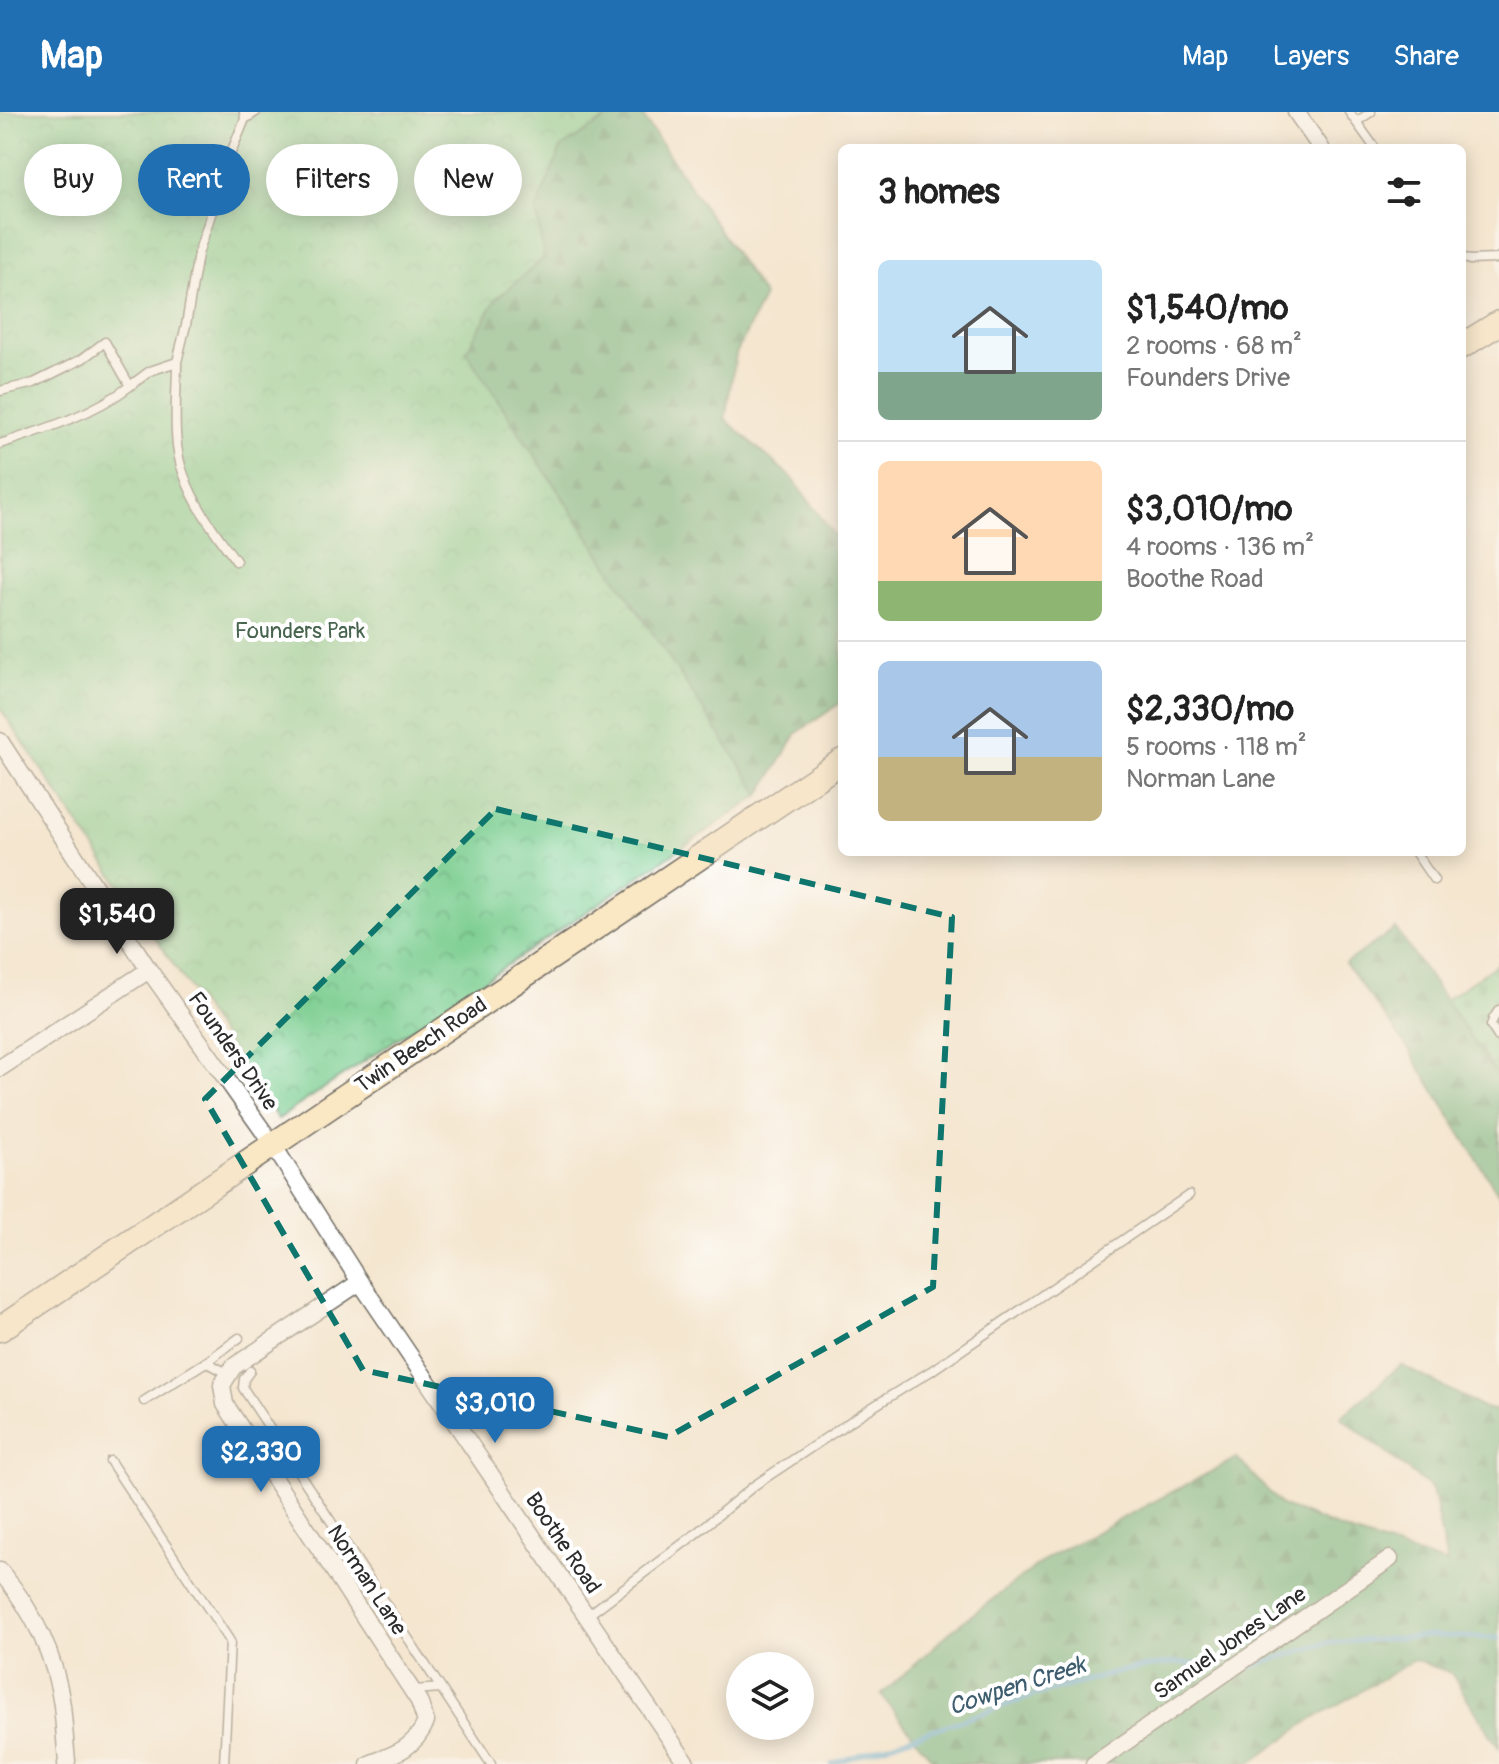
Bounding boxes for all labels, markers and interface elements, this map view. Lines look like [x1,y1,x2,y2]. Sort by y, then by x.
text: Map [40,32,103,80]
text: Map [1182,39,1228,74]
text: Layers [1272,39,1349,74]
text: Share [1393,39,1459,74]
chip: Buy [24,144,122,216]
chip: Rent [138,144,250,216]
chip: Filters [266,144,398,216]
chip: New [414,144,522,216]
icon: filters [1382,170,1426,214]
text: 3 homes [878,171,1000,214]
text: $1,540/mo [1126,287,1288,330]
icon: home [942,292,1038,388]
text: 2 rooms · 68 m² [1126,330,1302,362]
text: Founders Drive [1126,362,1290,394]
text: $3,010/mo [1126,488,1292,531]
icon: home [942,493,1038,589]
text: 4 rooms · 136 m² [1126,531,1314,563]
text: Boothe Road [1126,563,1264,595]
park label: Founders Park [235,617,365,645]
text: $2,330/mo [1126,688,1294,731]
icon: home [942,693,1038,789]
text: 5 rooms · 118 m² [1126,731,1307,763]
text: Norman Lane [1126,763,1275,795]
pin: $1,540 [52,888,182,956]
text: $1,540 [78,898,156,930]
street label: Founders Drive [182,986,284,1116]
street label: Twin Beech Road [350,991,492,1099]
pin: $3,010 [430,1377,560,1445]
text: $3,010 [455,1387,535,1419]
pin: $2,330 [196,1426,326,1494]
text: $2,330 [220,1436,302,1468]
street label: Boothe Road [519,1487,607,1599]
street label: Norman Lane [321,1519,413,1641]
street label: Samuel Jones Lane [1148,1580,1312,1706]
water label: Cowpen Creek [945,1650,1091,1722]
map controls [726,1652,814,1740]
button: layers [726,1652,814,1740]

